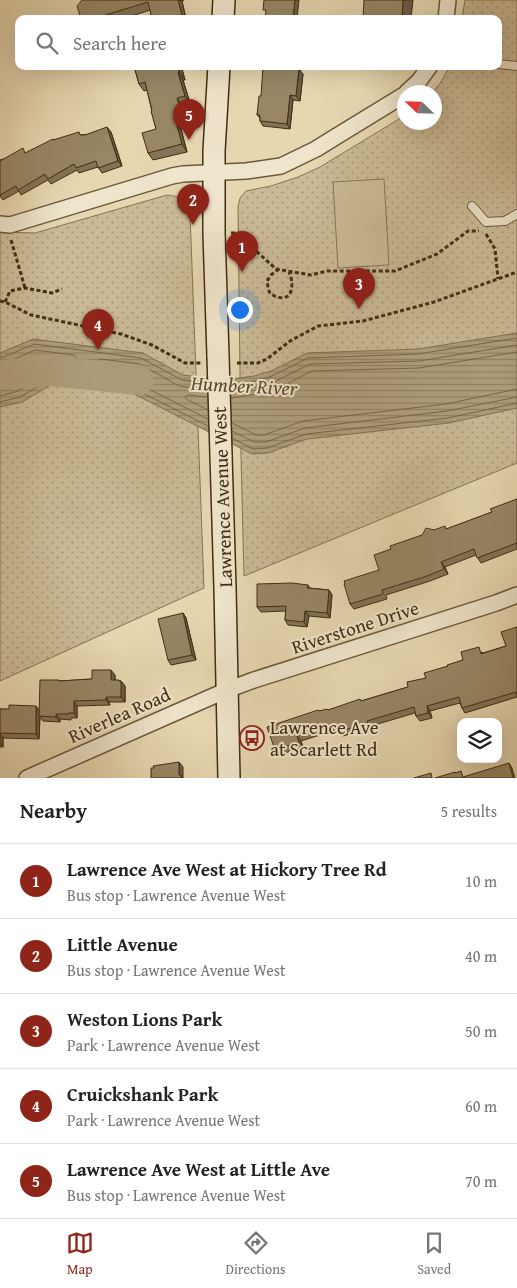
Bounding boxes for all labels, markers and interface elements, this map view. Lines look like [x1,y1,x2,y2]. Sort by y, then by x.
search box [15,15,502,70]
icon: search [33,29,61,57]
text: Search here [73,29,167,57]
north arrow [397,85,442,130]
pin: 5 [173,99,205,140]
pin: 2 [177,184,209,225]
pin: 1 [226,231,258,272]
pin: 3 [343,268,375,309]
your location [227,297,253,323]
pin: 4 [82,309,114,350]
water label: Humber River [189,368,299,402]
street label: Lawrence Avenue West [205,406,239,588]
street label: Riverstone Drive [288,593,422,661]
street label: Riverlea Road [63,680,175,750]
place label: Lawrence Ave at Scarlett Rd [270,713,379,763]
map controls [457,718,502,763]
button: layers [457,718,502,763]
bus stop icon: Lawrence Ave at Scarlett Rd [239,725,265,751]
text: Nearby [20,795,87,826]
text: 5 results [440,799,497,823]
text: Lawrence Ave West at Hickory Tree Rd [67,855,387,883]
text: 1 [32,869,40,893]
text: 10 m [465,869,497,893]
text: Bus stop · Lawrence Avenue West [67,883,286,907]
text: Little Avenue [67,930,178,958]
text: 2 [32,944,40,968]
text: 40 m [465,944,497,968]
text: Bus stop · Lawrence Avenue West [67,958,286,982]
text: Weston Lions Park [67,1005,222,1033]
text: 3 [32,1019,40,1043]
text: 50 m [465,1019,497,1043]
text: Park · Lawrence Avenue West [67,1033,260,1057]
text: Cruickshank Park [67,1080,218,1108]
text: 4 [32,1094,40,1118]
text: 60 m [465,1094,497,1118]
text: Park · Lawrence Avenue West [67,1108,260,1132]
text: Lawrence Ave West at Little Ave [67,1155,330,1183]
text: 5 [32,1169,40,1193]
text: 70 m [465,1169,497,1193]
text: Bus stop · Lawrence Avenue West [67,1183,286,1207]
tab: Map [66,1229,94,1279]
tab: Directions [225,1229,286,1279]
tab: Saved [417,1229,451,1279]

